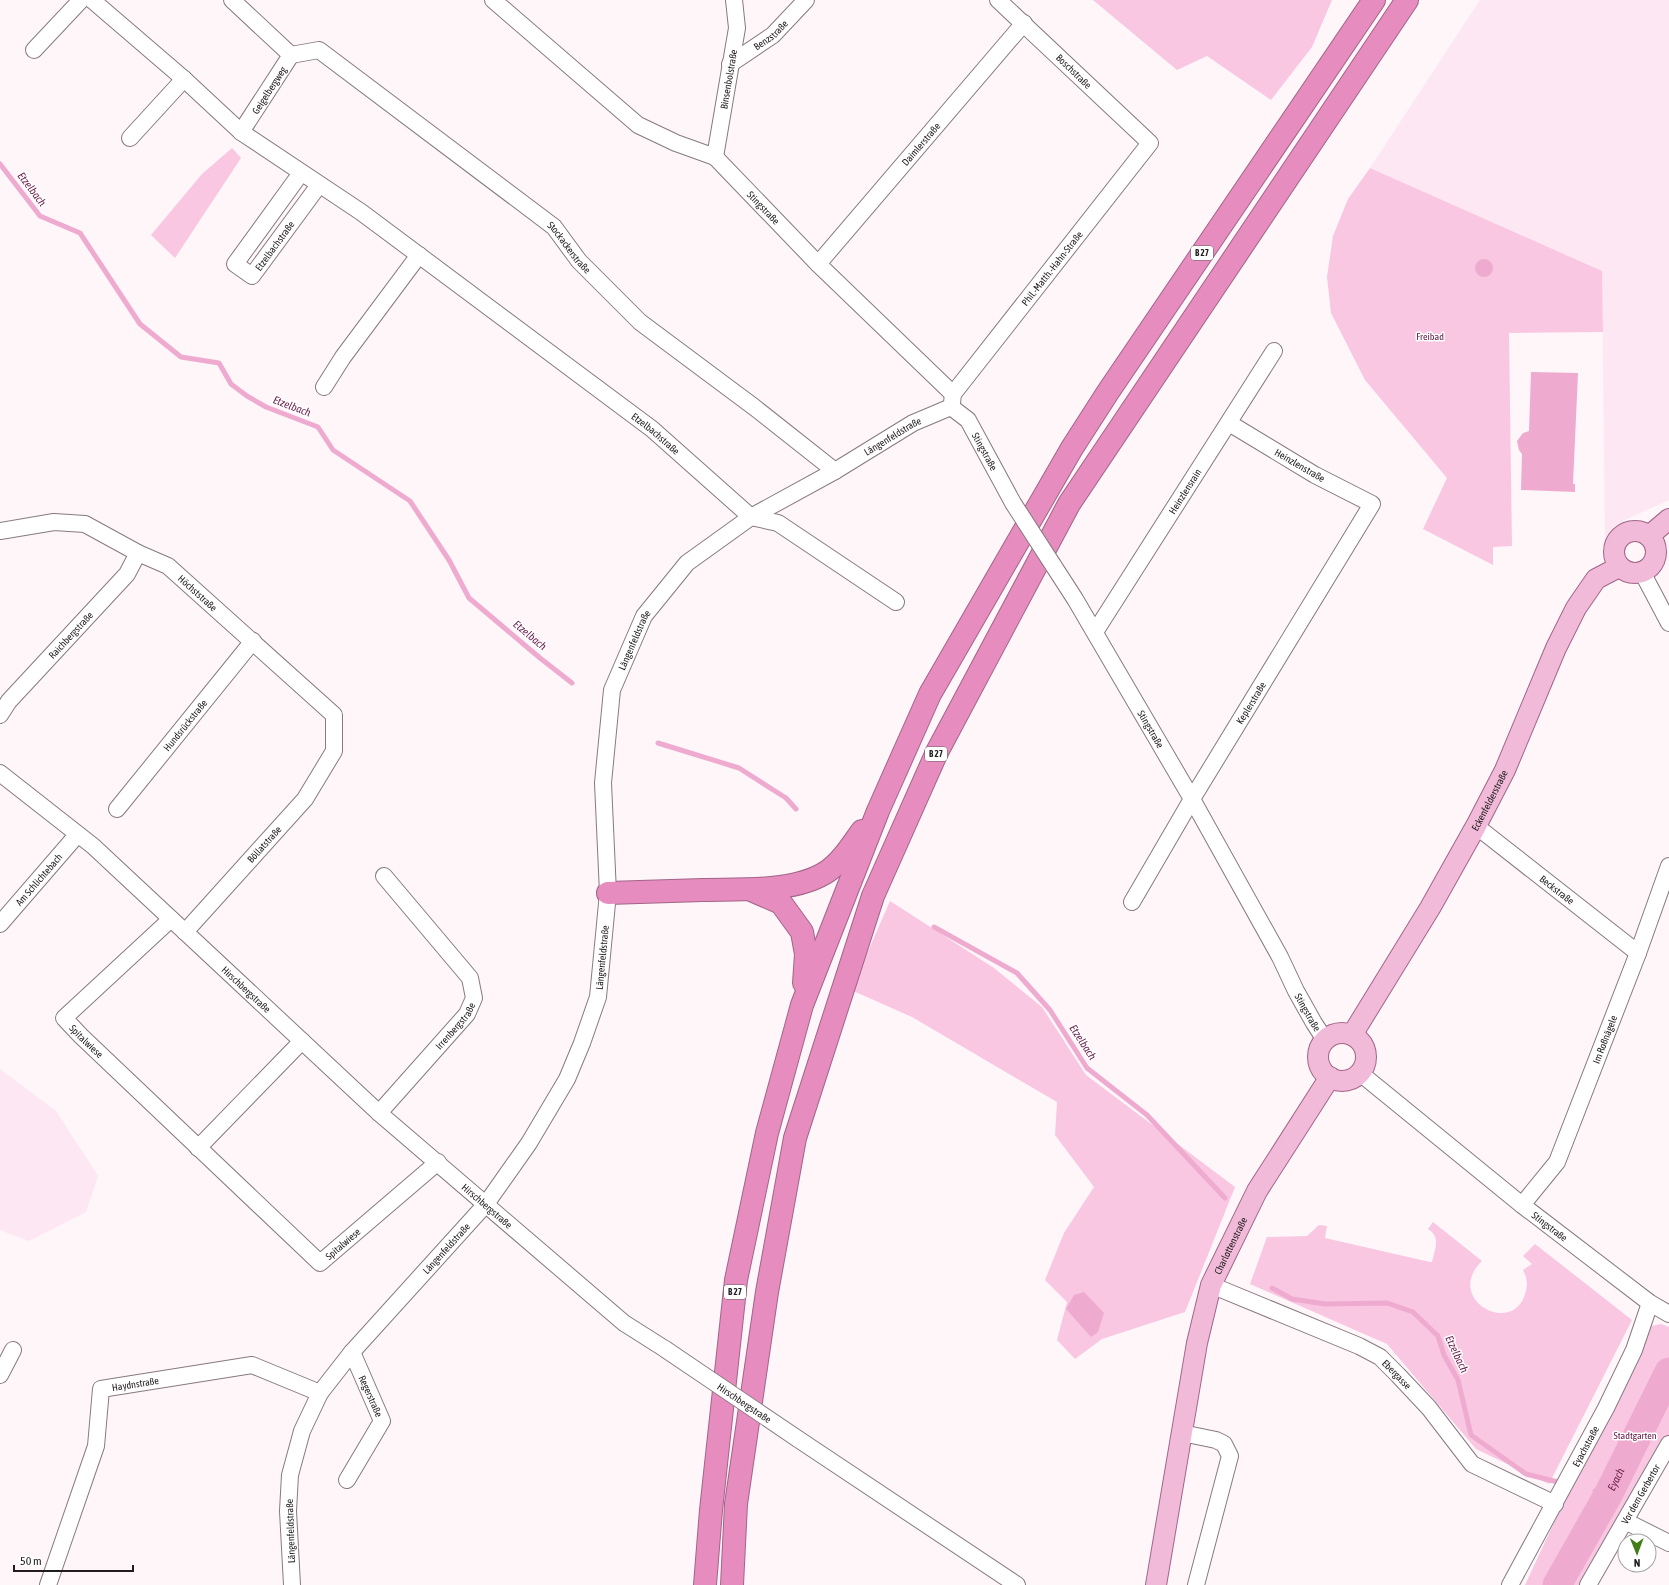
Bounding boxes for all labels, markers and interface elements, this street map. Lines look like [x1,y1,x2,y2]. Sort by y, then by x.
street label: Benzstraße [752,18,790,52]
street label: Binsenbolstraße [718,48,739,110]
street label: Boschstraße [1054,52,1094,91]
street label: Geigelbergweg [250,64,289,116]
street label: Daimlerstraße [900,120,943,168]
water label: Etzelbach [15,170,49,209]
street label: Stingstraße [745,189,782,227]
street label: Etzelbachstraße [253,219,297,273]
street label: Stockackerstraße [546,219,593,276]
street label: Phil.-Matth.-Hahn-Straße [1019,229,1085,308]
road number: B 27 [1191,246,1213,260]
park label: Freibad [1416,331,1444,342]
water label: Etzelbach [271,393,313,419]
street label: Etzelbachstraße [629,411,682,457]
street label: Längenfeldstraße [862,415,923,458]
street label: Stingstraße [970,431,1000,473]
street label: Heinzlenstraße [1273,447,1327,484]
street label: Heinzlensrain [1167,467,1204,516]
street label: Höchststraße [176,573,220,614]
street label: Längenfeldstraße [616,608,653,672]
street label: Raichbergstraße [46,609,96,661]
water label: Etzelbach [511,618,549,653]
street label: Keplerstraße [1234,680,1268,726]
street label: Hundsrückstraße [161,697,210,753]
street label: Stingstraße [1135,708,1166,750]
road number: B 27 [925,747,947,761]
street label: Eckenfelderstraße [1469,768,1510,833]
street label: Böllatstraße [245,823,284,865]
street label: Am Schlichtebach [14,851,65,908]
street label: Beckstraße [1537,873,1576,907]
street label: Längenfeldstraße [594,924,611,990]
street label: Hirschbergstraße [219,964,273,1015]
street label: Stingstraße [1293,992,1323,1034]
street label: Irrenbergstraße [433,1000,478,1052]
street label: Im Roßnägele [1591,1013,1619,1065]
water label: Etzelbach [1067,1022,1099,1062]
street label: Spitalwiese [67,1023,106,1060]
street label: Hirschbergstraße [460,1182,515,1231]
street label: Stingstraße [1530,1210,1570,1244]
street label: Charlottenstraße [1212,1215,1250,1276]
street label: Längenfeldstraße [421,1220,473,1276]
street label: Spitalwiese [323,1226,363,1262]
road number: B 27 [724,1285,746,1299]
water label: Etzelbach [1443,1334,1471,1375]
street label: Ebergasse [1380,1358,1414,1392]
street label: Regerstraße [357,1374,385,1419]
street label: Haydnstraße [111,1375,160,1393]
street label: Hirschbergstraße [715,1381,774,1426]
street label: Eyachstraße [1570,1424,1601,1469]
park label: Stadtgarten [1613,1430,1657,1441]
street label: Vor dem Gerbertor [1619,1462,1663,1526]
water label: Eyach [1605,1465,1627,1493]
street label: Längenfeldstraße [284,1498,297,1563]
north arrow [1617,1533,1657,1573]
scale bar [14,1547,133,1573]
text: 50 m [20,1554,42,1568]
text: N [1634,1557,1641,1569]

